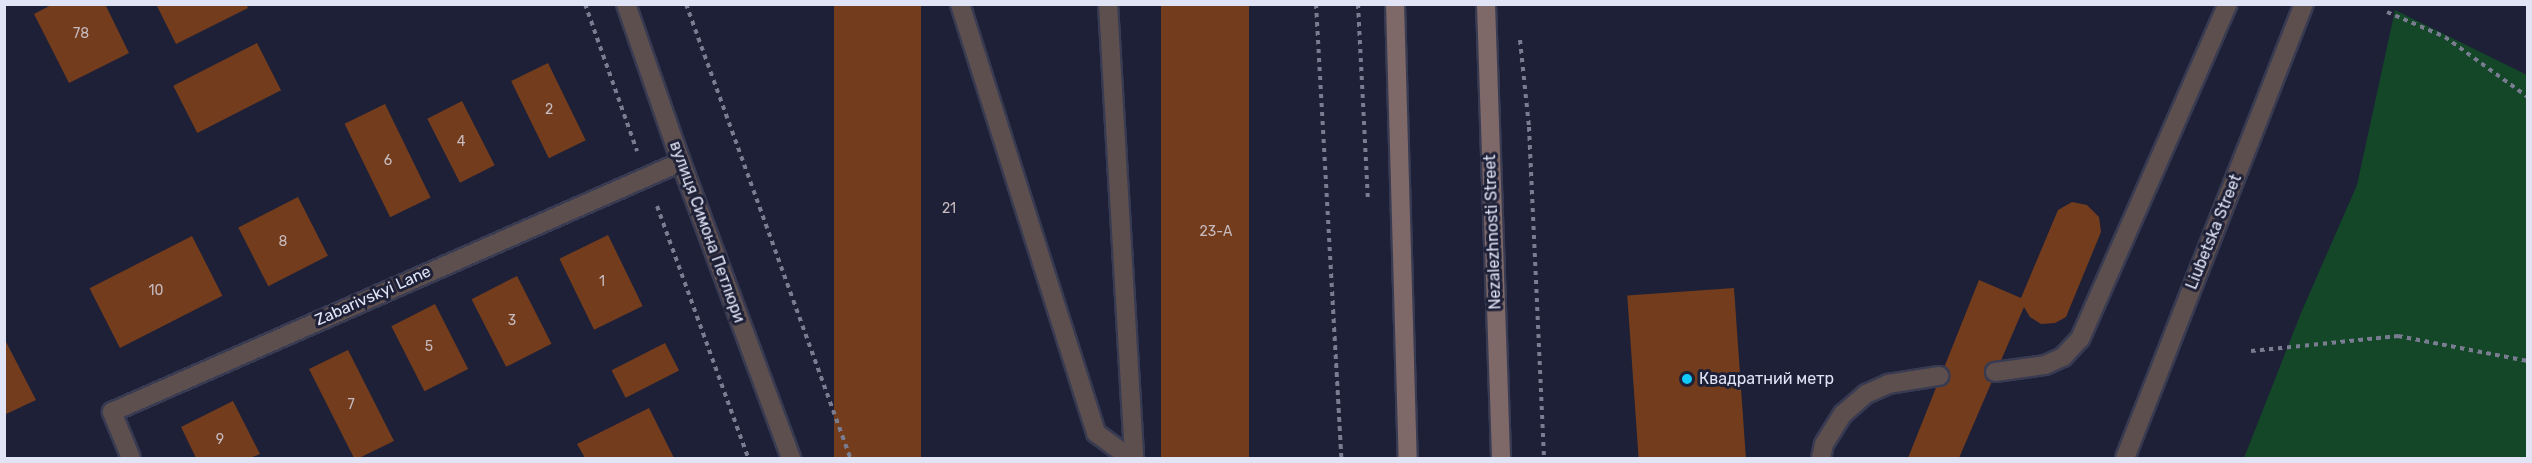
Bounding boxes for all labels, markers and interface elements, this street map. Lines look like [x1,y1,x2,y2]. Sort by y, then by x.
house number: 78 [73,26,89,42]
house number: 2 [545,102,553,118]
house number: 4 [457,134,465,150]
street label: вулиця Симона Петлюри [665,139,749,325]
house number: 6 [384,153,392,169]
street label: Nezalezhnosti Street [1481,154,1505,310]
street label: Liubetska Street [2182,172,2246,292]
house number: 21 [942,201,956,217]
house number: 23-А [1200,224,1232,240]
house number: 8 [279,234,287,250]
street label: Zabarivskyi Lane [312,262,434,330]
house number: 1 [599,274,605,290]
house number: 10 [149,283,163,299]
house number: 3 [508,313,516,329]
house number: 5 [425,339,433,355]
place label: Квадратний метр [1699,369,1834,389]
marker: Квадратний метр [1680,372,1694,386]
house number: 7 [347,397,355,413]
house number: 9 [216,432,224,448]

